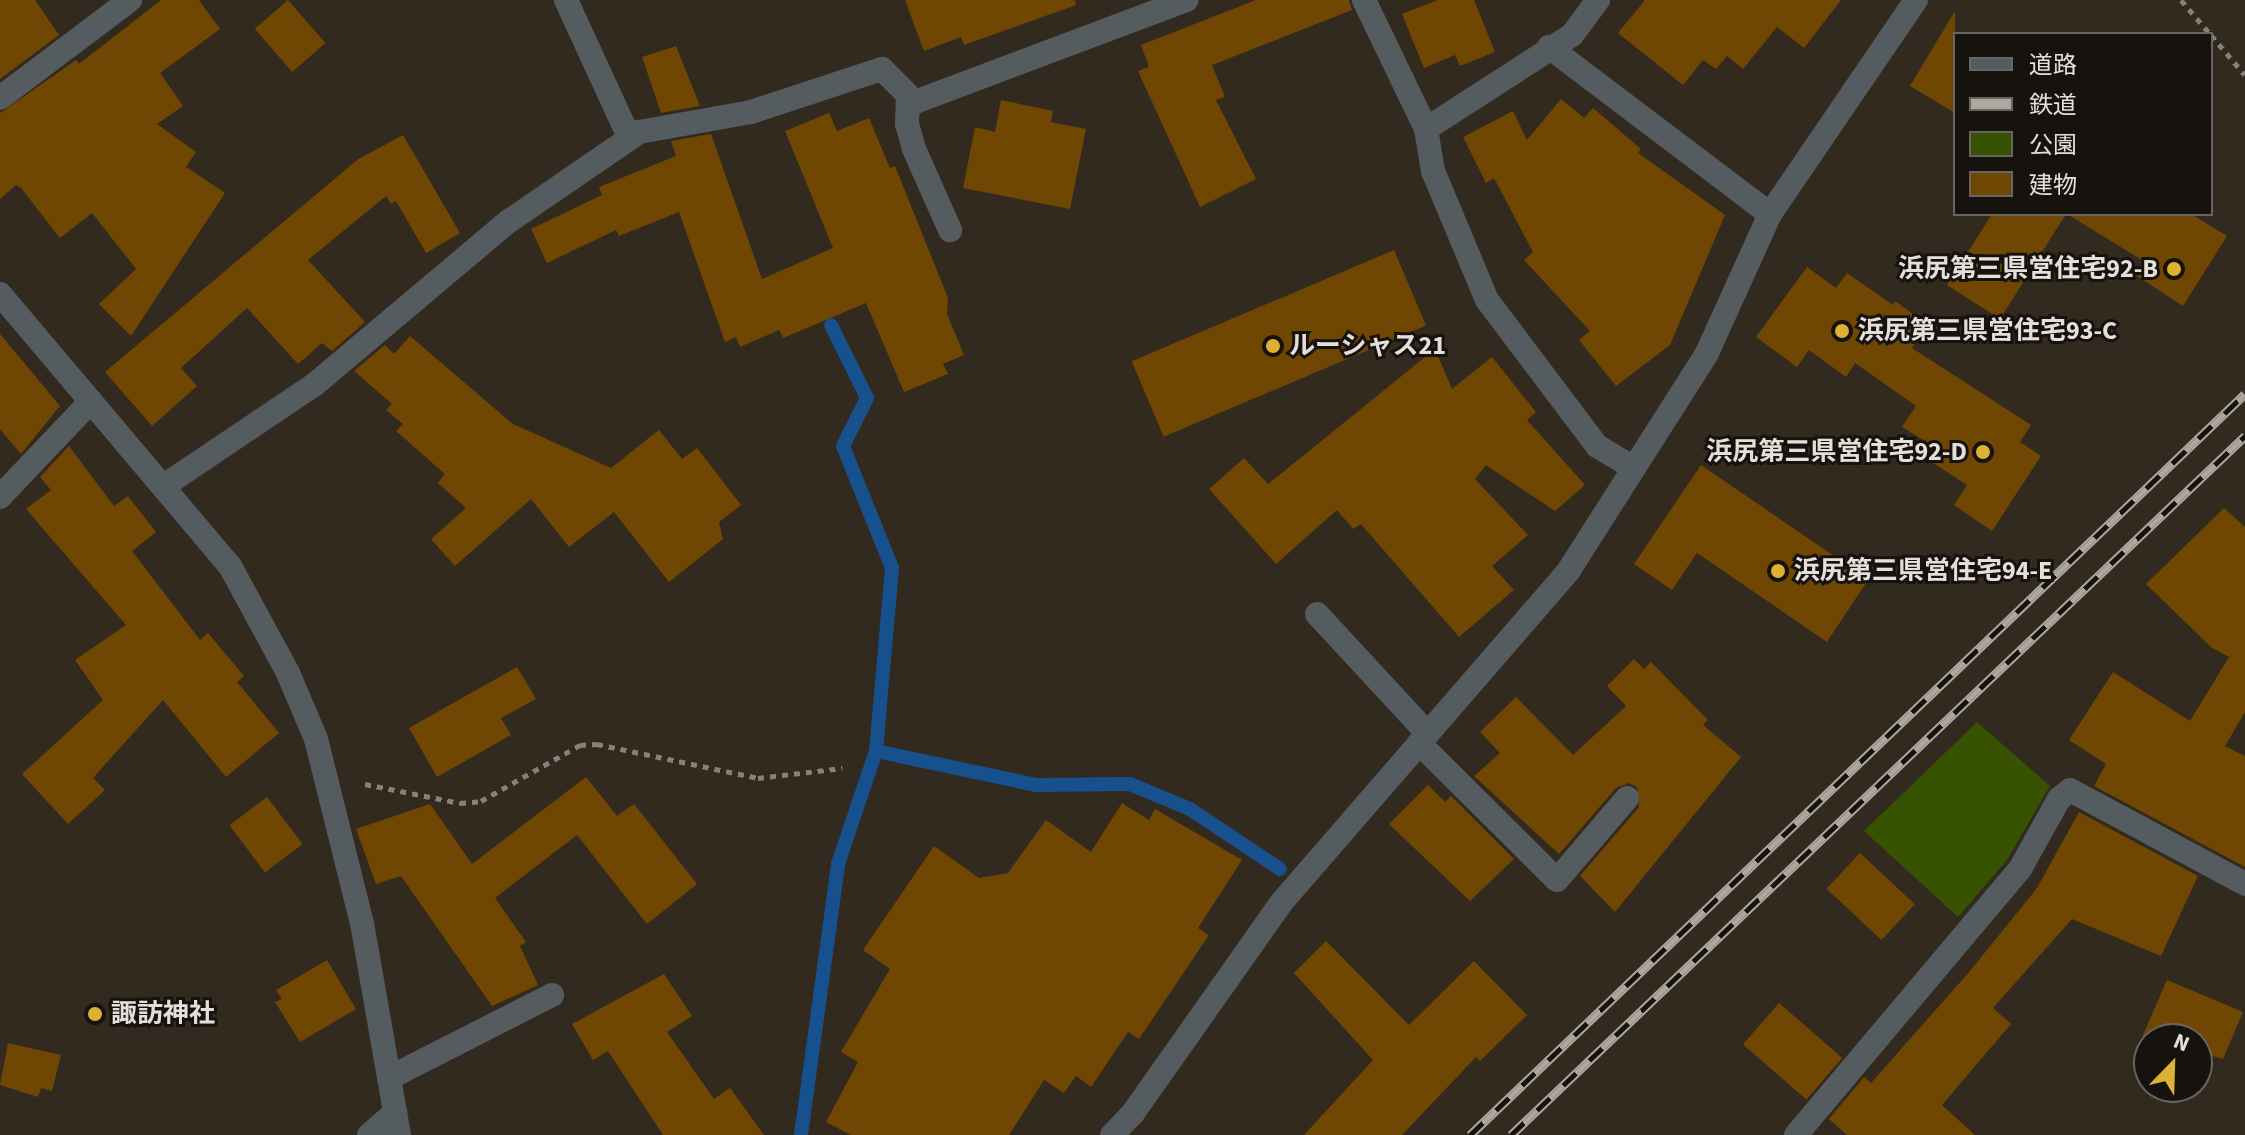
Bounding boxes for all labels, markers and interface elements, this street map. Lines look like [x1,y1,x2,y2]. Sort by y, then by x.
legend [1953,32,2213,216]
text: 道路 [2029,48,2077,83]
text: 鉄道 [2029,88,2077,123]
text: 公園 [2029,128,2077,163]
text: 建物 [2029,168,2077,203]
place label: 浜尻第三県営住宅92-B [1898,253,2158,285]
marker: 浜尻第三県営住宅92-B [2165,260,2183,278]
place label: 浜尻第三県営住宅93-C [1858,315,2117,347]
marker: 浜尻第三県営住宅93-C [1833,322,1851,340]
place label: ルーシャス21 [1289,330,1446,362]
marker: ルーシャス21 [1264,337,1282,355]
place label: 浜尻第三県営住宅92-D [1706,436,1967,468]
marker: 浜尻第三県営住宅92-D [1974,443,1992,461]
place label: 浜尻第三県営住宅94-E [1794,555,2052,587]
marker: 浜尻第三県営住宅94-E [1769,562,1787,580]
place label: 諏訪神社 [111,998,215,1030]
marker: 諏訪神社 [86,1005,104,1023]
north arrow [2133,1023,2213,1103]
text: N [2169,1025,2195,1060]

